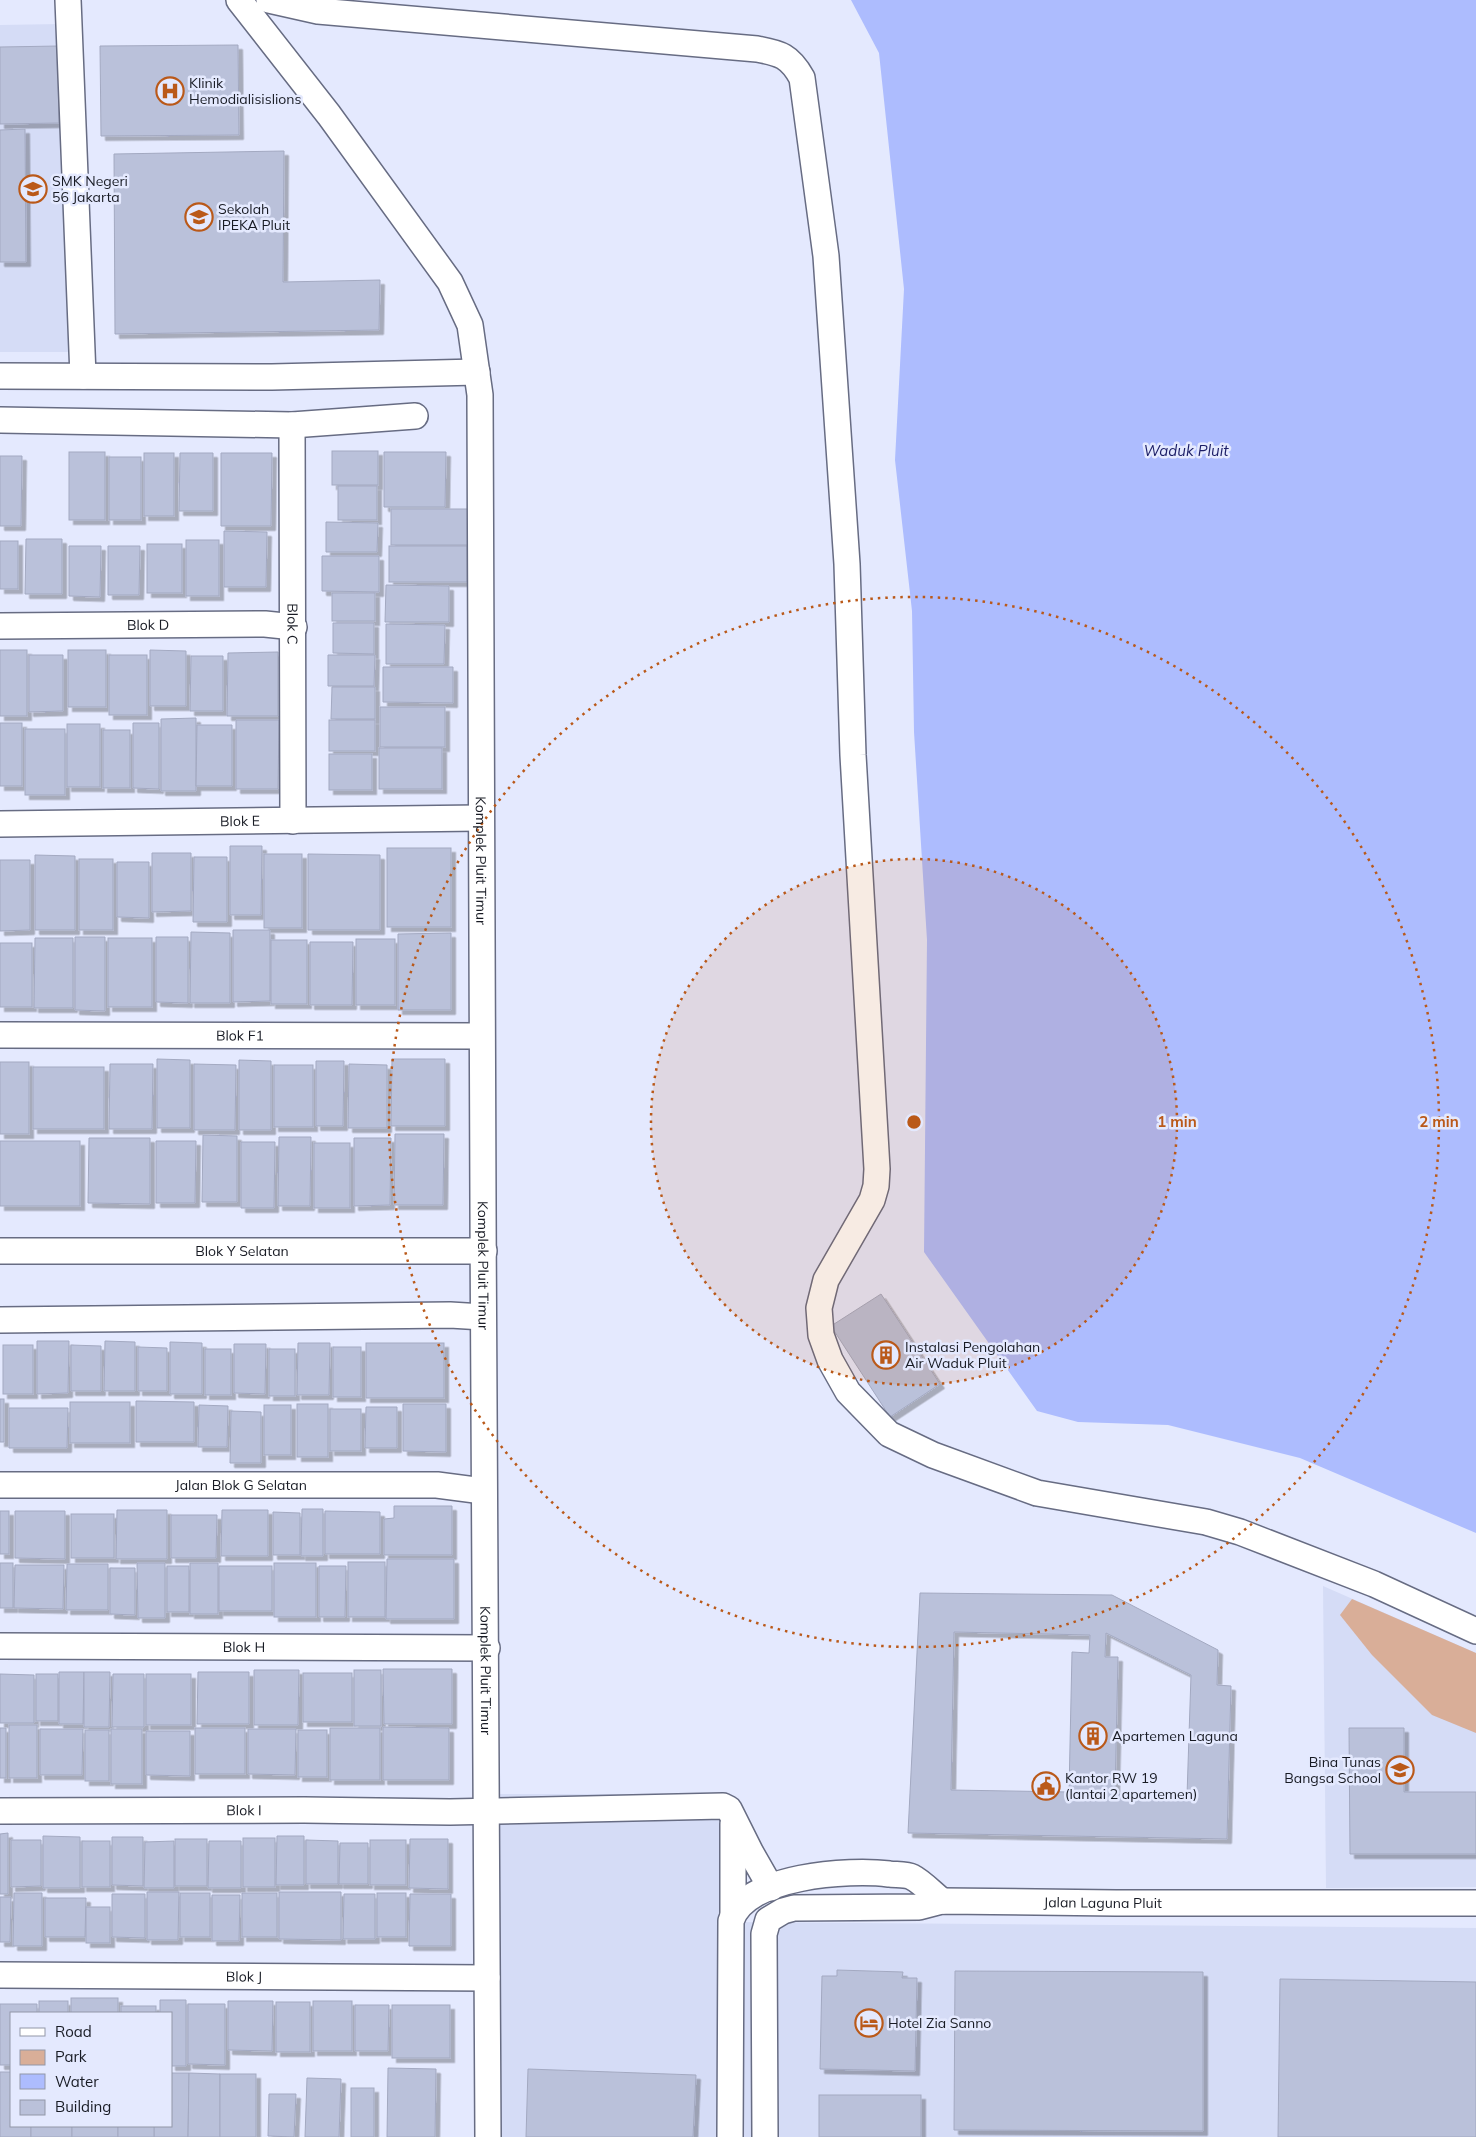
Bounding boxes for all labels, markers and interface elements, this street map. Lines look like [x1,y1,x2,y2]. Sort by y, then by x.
place label: Klinik Hemodialisislions [189,74,302,108]
hospital icon: Klinik Hemodialisislions [155,76,185,106]
place label: SMK Negeri 56 Jakarta [52,172,128,206]
school or university icon: SMK Negeri 56 Jakarta [18,174,48,204]
place label: Sekolah IPEKA Pluit [218,200,290,234]
school or university icon: Sekolah IPEKA Pluit [184,202,214,232]
water label: Waduk Pluit [1144,441,1229,460]
street label: Blok C [283,603,302,645]
street label: Blok D [127,616,169,634]
street label: Komplek Pluit Timur [472,796,490,926]
street label: Blok E [220,812,260,830]
street label: Blok F1 [216,1026,264,1045]
text: 1 min [1157,1112,1197,1131]
text: 2 min [1419,1112,1459,1131]
centre of rings [905,1113,923,1131]
street label: Komplek Pluit Timur [474,1201,493,1331]
street label: Blok Y Selatan [195,1242,289,1260]
place label: Instalasi Pengolahan Air Waduk Pluit [905,1338,1040,1372]
building icon: Instalasi Pengolahan Air Waduk Pluit [871,1340,901,1370]
street label: Jalan Blok G Selatan [175,1476,307,1494]
street label: Komplek Pluit Timur [476,1606,495,1736]
street label: Blok H [223,1638,265,1656]
building icon: Apartemen Laguna [1078,1721,1108,1751]
place label: Apartemen Laguna [1112,1727,1238,1745]
place label: Bina Tunas Bangsa School [1284,1753,1381,1787]
school or university icon: Bina Tunas Bangsa School [1385,1755,1415,1785]
place label: Kantor RW 19 (lantai 2 apartemen) [1065,1769,1197,1803]
public building icon: Kantor RW 19 (lantai 2 apartemen) [1031,1771,1061,1801]
street label: Blok I [226,1801,262,1819]
street label: Jalan Laguna Pluit [1044,1893,1162,1912]
street label: Blok J [226,1967,262,1986]
hotel icon: Hotel Zia Sanno [854,2008,884,2038]
legend [10,2012,172,2127]
place label: Hotel Zia Sanno [888,2014,991,2032]
text: Road [55,2022,92,2041]
text: Park [55,2047,87,2066]
text: Water [55,2072,99,2091]
text: Building [55,2097,111,2116]

